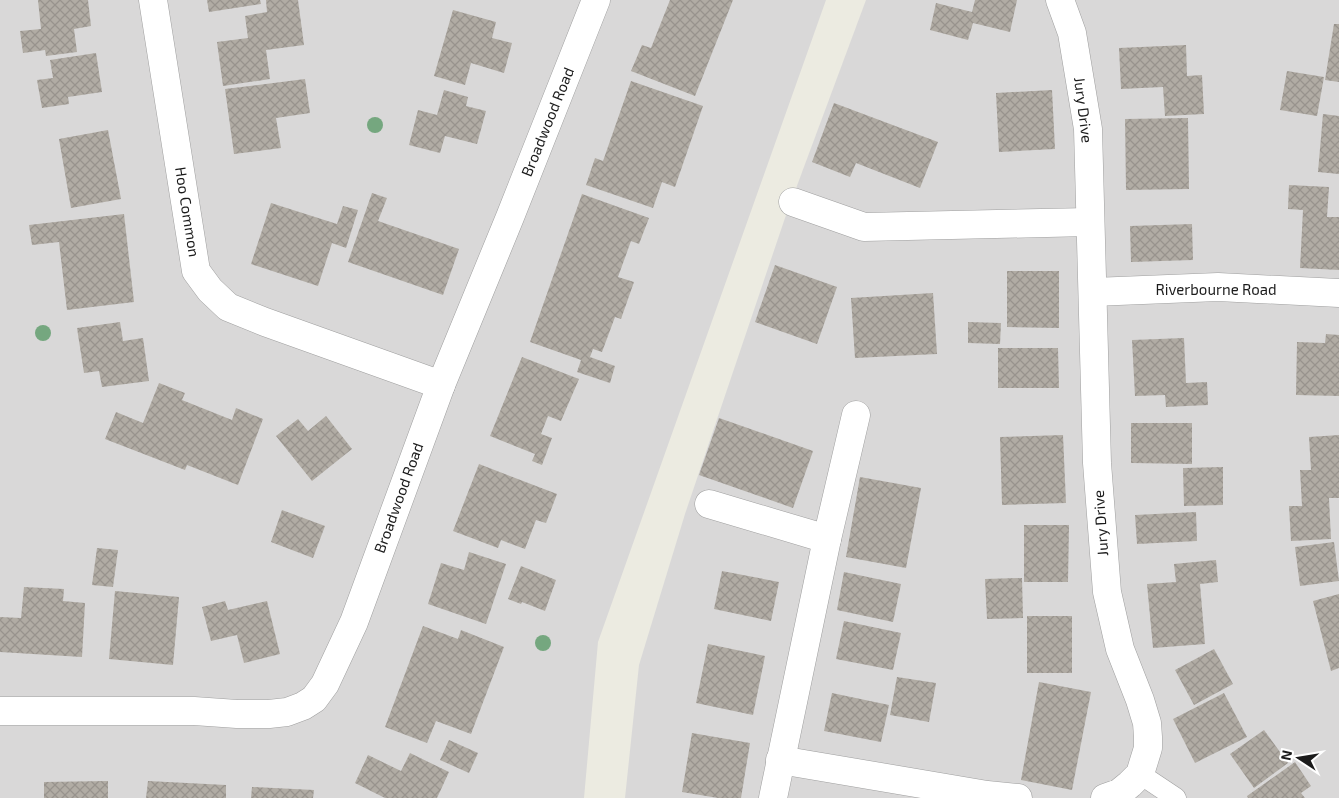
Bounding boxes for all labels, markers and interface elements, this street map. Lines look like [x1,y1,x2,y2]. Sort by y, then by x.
street label: Broadwood Road [517,64,577,179]
street label: Jury Drive [1071,76,1097,144]
street label: Hoo Common [172,165,204,258]
street label: Riverbourne Road [1155,280,1277,298]
street label: Broadwood Road [370,440,426,555]
street label: Jury Drive [1089,489,1111,557]
north arrow [1274,733,1324,783]
text: N [1276,748,1295,762]

